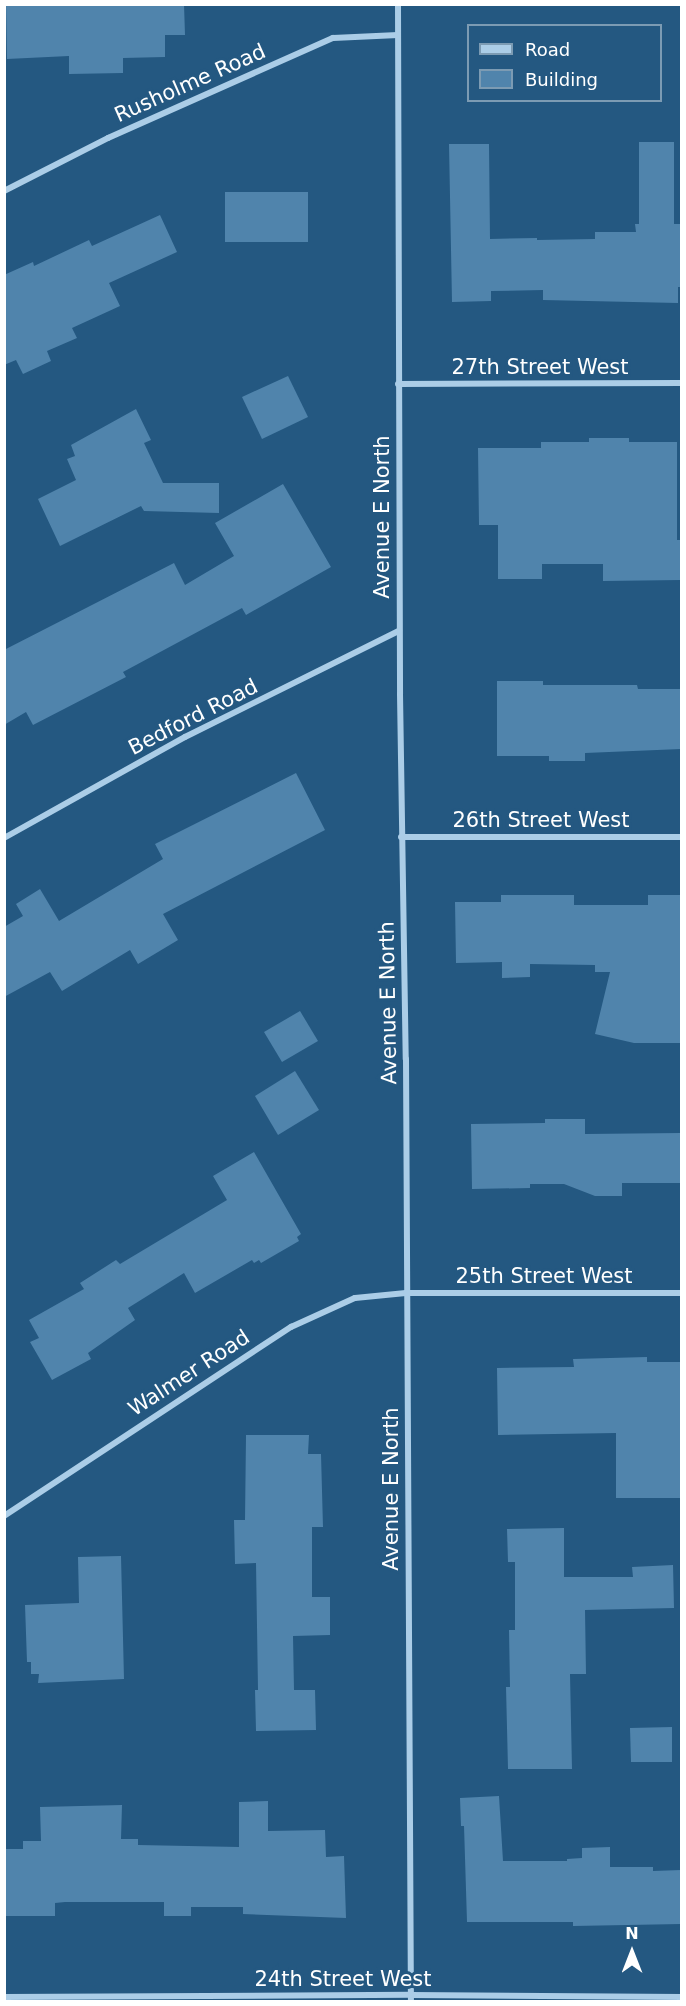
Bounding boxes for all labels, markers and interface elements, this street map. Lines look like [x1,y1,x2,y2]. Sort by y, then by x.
legend [467,24,662,102]
street label: Rusholme Road [111,38,269,128]
text: Road [525,39,570,60]
text: Building [525,69,598,90]
street label: 27th Street West [451,354,629,380]
street label: Avenue E North [369,435,395,599]
street label: Bedford Road [124,674,262,760]
street label: 26th Street West [452,807,630,833]
street label: Avenue E North [374,921,402,1085]
street label: 25th Street West [455,1263,633,1289]
street label: Walmer Road [124,1324,254,1422]
street label: Avenue E North [378,1407,404,1571]
north arrow [602,1922,662,1982]
text: N [625,1924,639,1943]
street label: 24th Street West [254,1966,432,1992]

